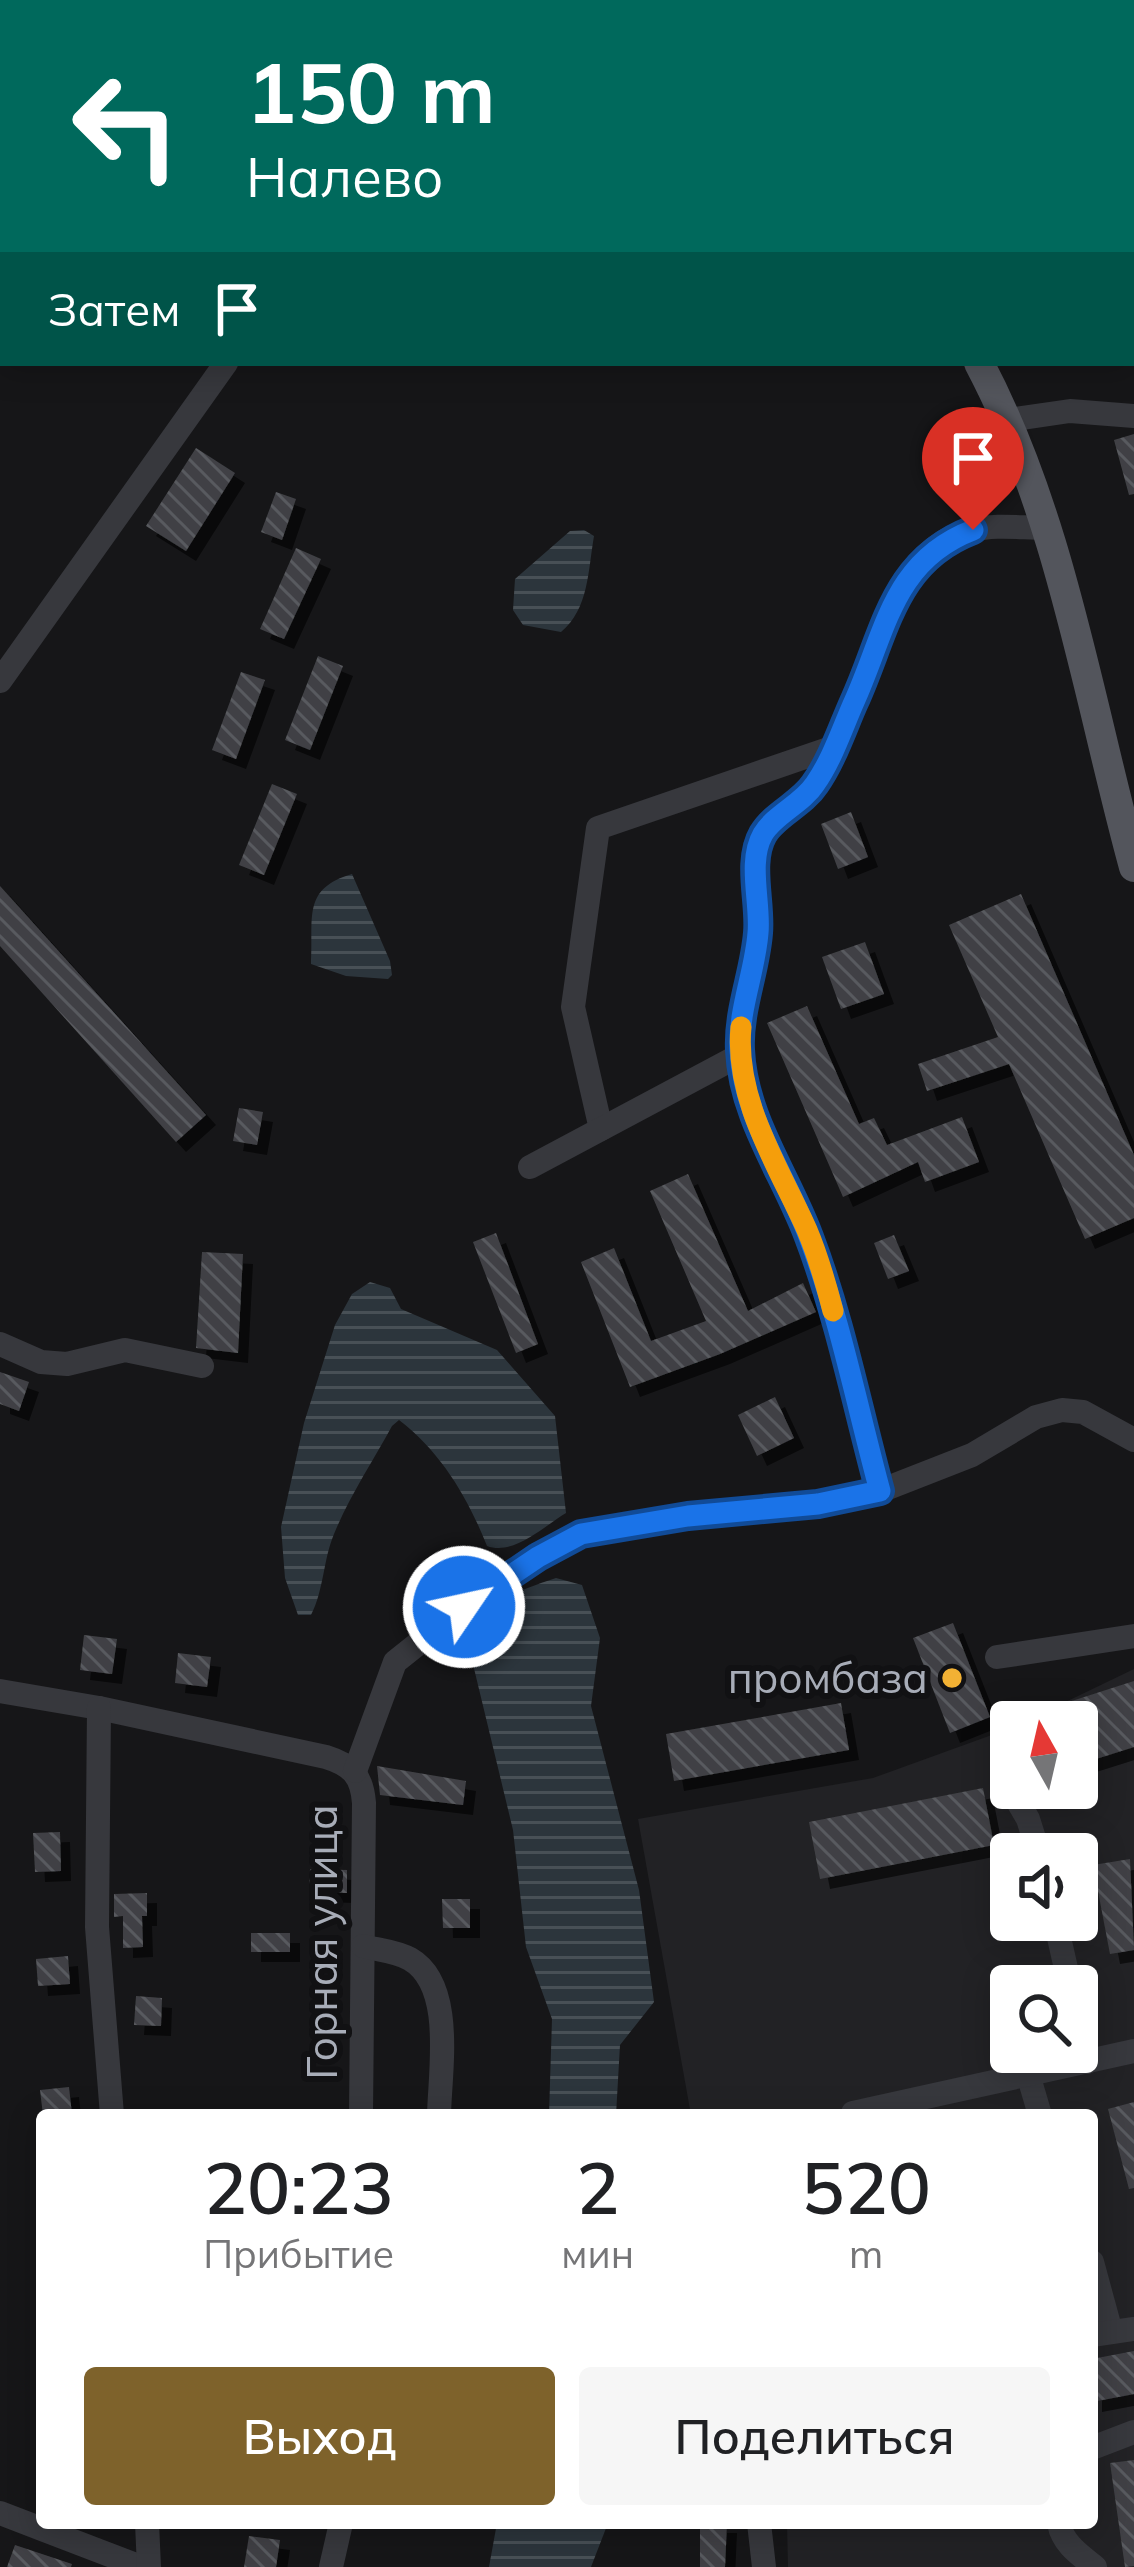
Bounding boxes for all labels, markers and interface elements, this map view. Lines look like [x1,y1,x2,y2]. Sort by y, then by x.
text: 150 m [246,39,496,144]
icon: left [48,48,204,204]
text: Налево [246,143,443,211]
icon: arrive [204,276,270,342]
text: Затем [48,281,180,337]
pin [922,407,1024,530]
icon: arrive [940,425,1006,491]
position arrow [401,1544,527,1670]
place label: промбаза [728,1651,928,1704]
marker: промбаза [939,1665,965,1691]
north arrow [990,1701,1098,1809]
map controls [990,1701,1098,2073]
street label: Горная улица [295,1804,348,2080]
button: sound [990,1833,1098,1941]
button: search [990,1965,1098,2073]
text: 20:23 [204,2142,394,2232]
text: 2 [576,2142,619,2232]
text: 520 [801,2142,931,2232]
text: Прибытие [203,2229,394,2278]
text: мин [561,2229,634,2278]
text: m [849,2229,883,2278]
button: Выход [84,2367,555,2505]
button: Поделиться [579,2367,1050,2505]

